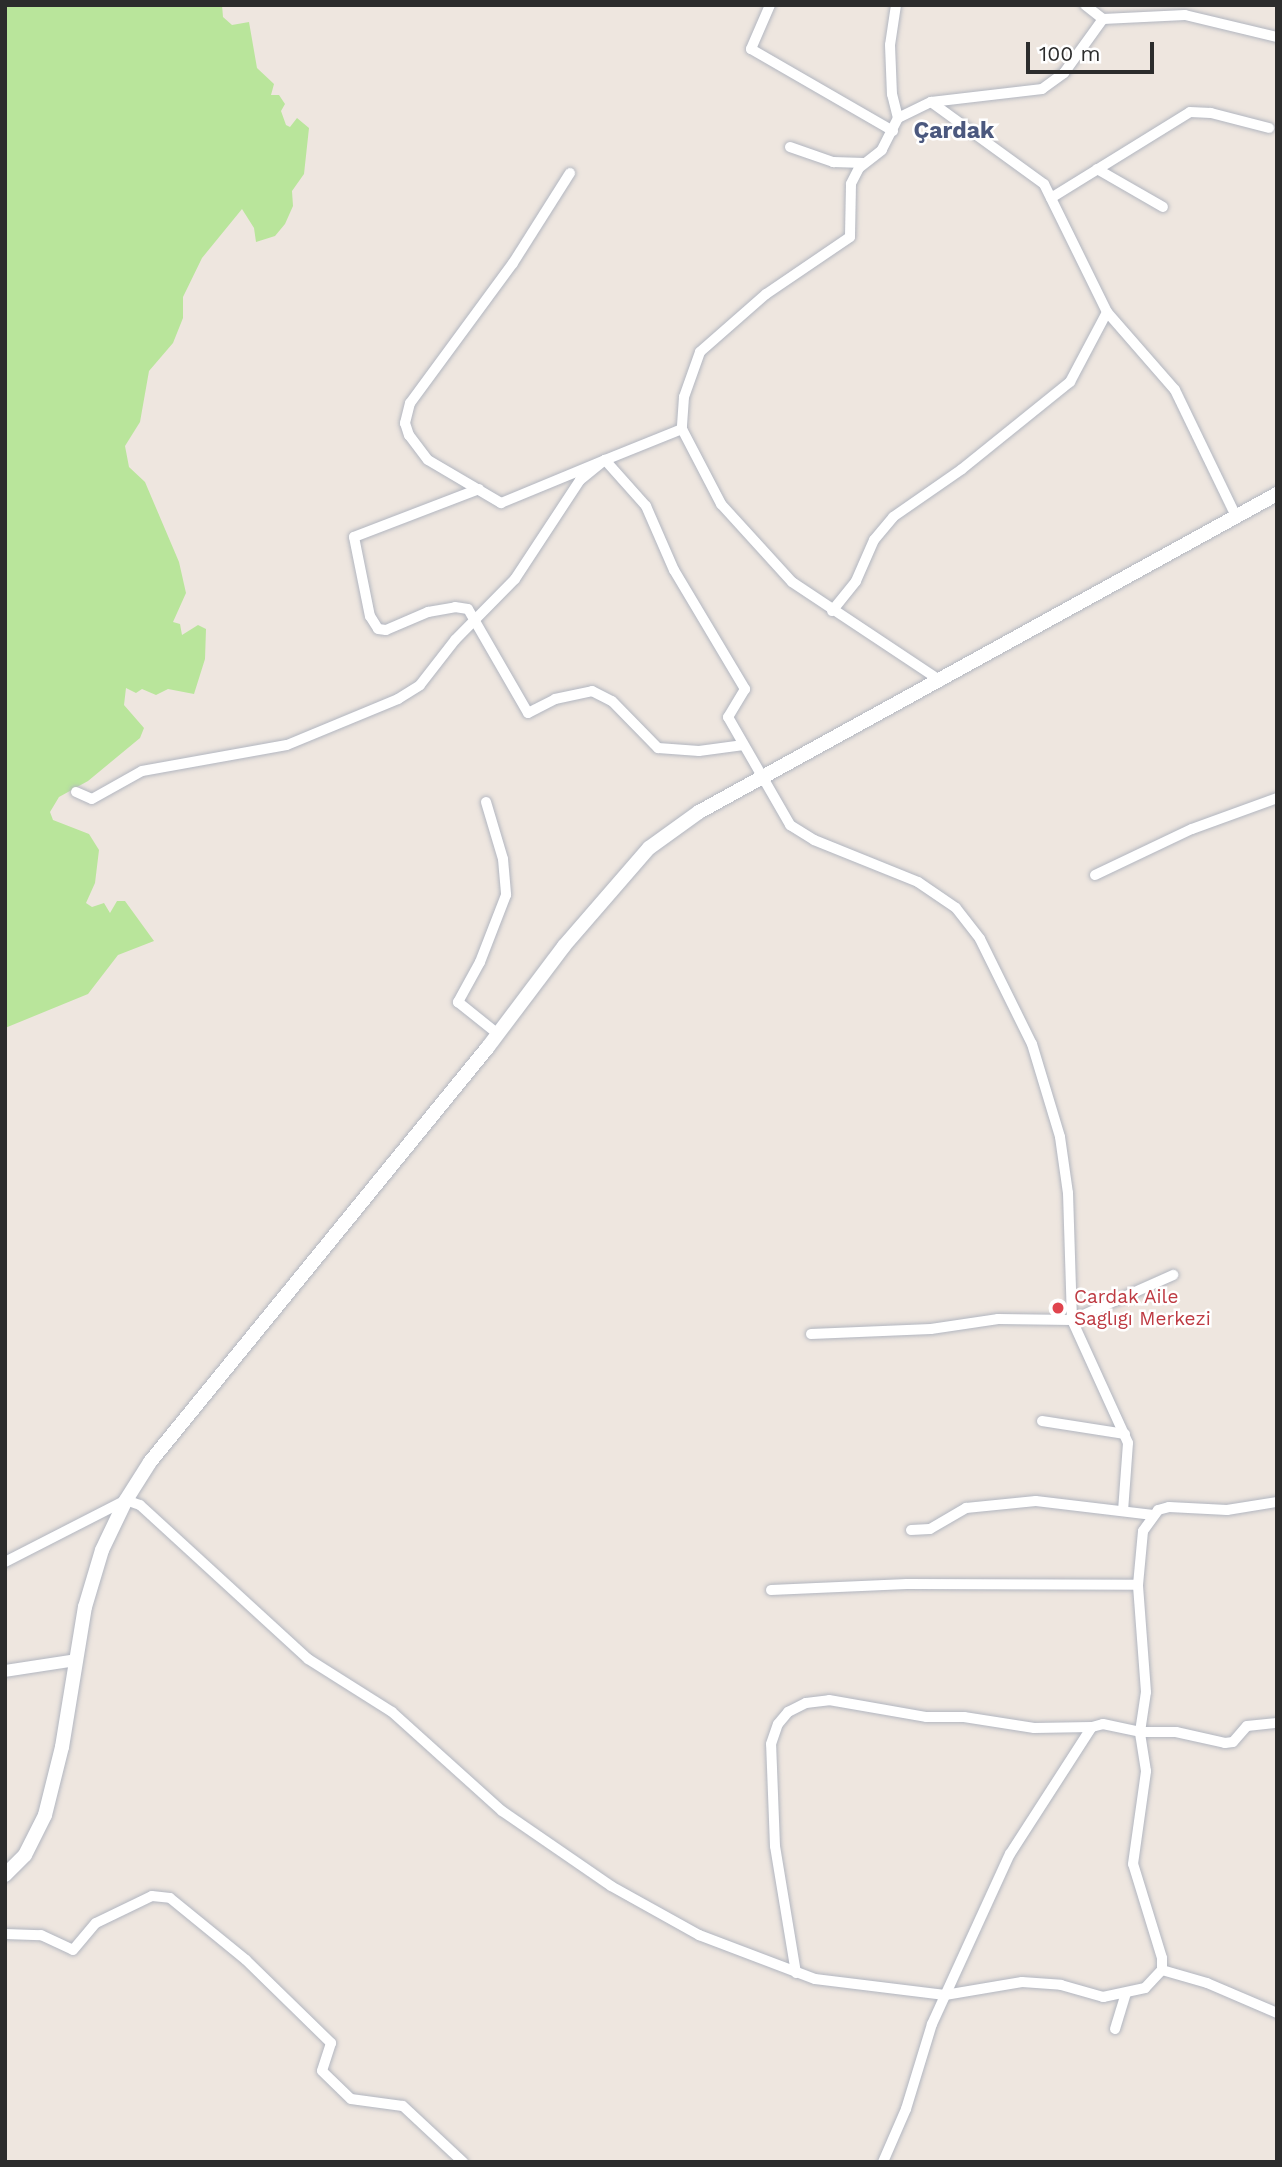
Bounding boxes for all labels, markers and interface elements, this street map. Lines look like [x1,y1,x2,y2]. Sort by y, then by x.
scale bar [1030,28,1158,72]
text: 100 m [1039,41,1101,66]
district label: Çardak [914,117,994,145]
place label: Cardak Aile Saglıgı Merkezi [1074,1286,1211,1330]
marker: Cardak Aile Saglıgı Merkezi [1048,1298,1068,1318]

